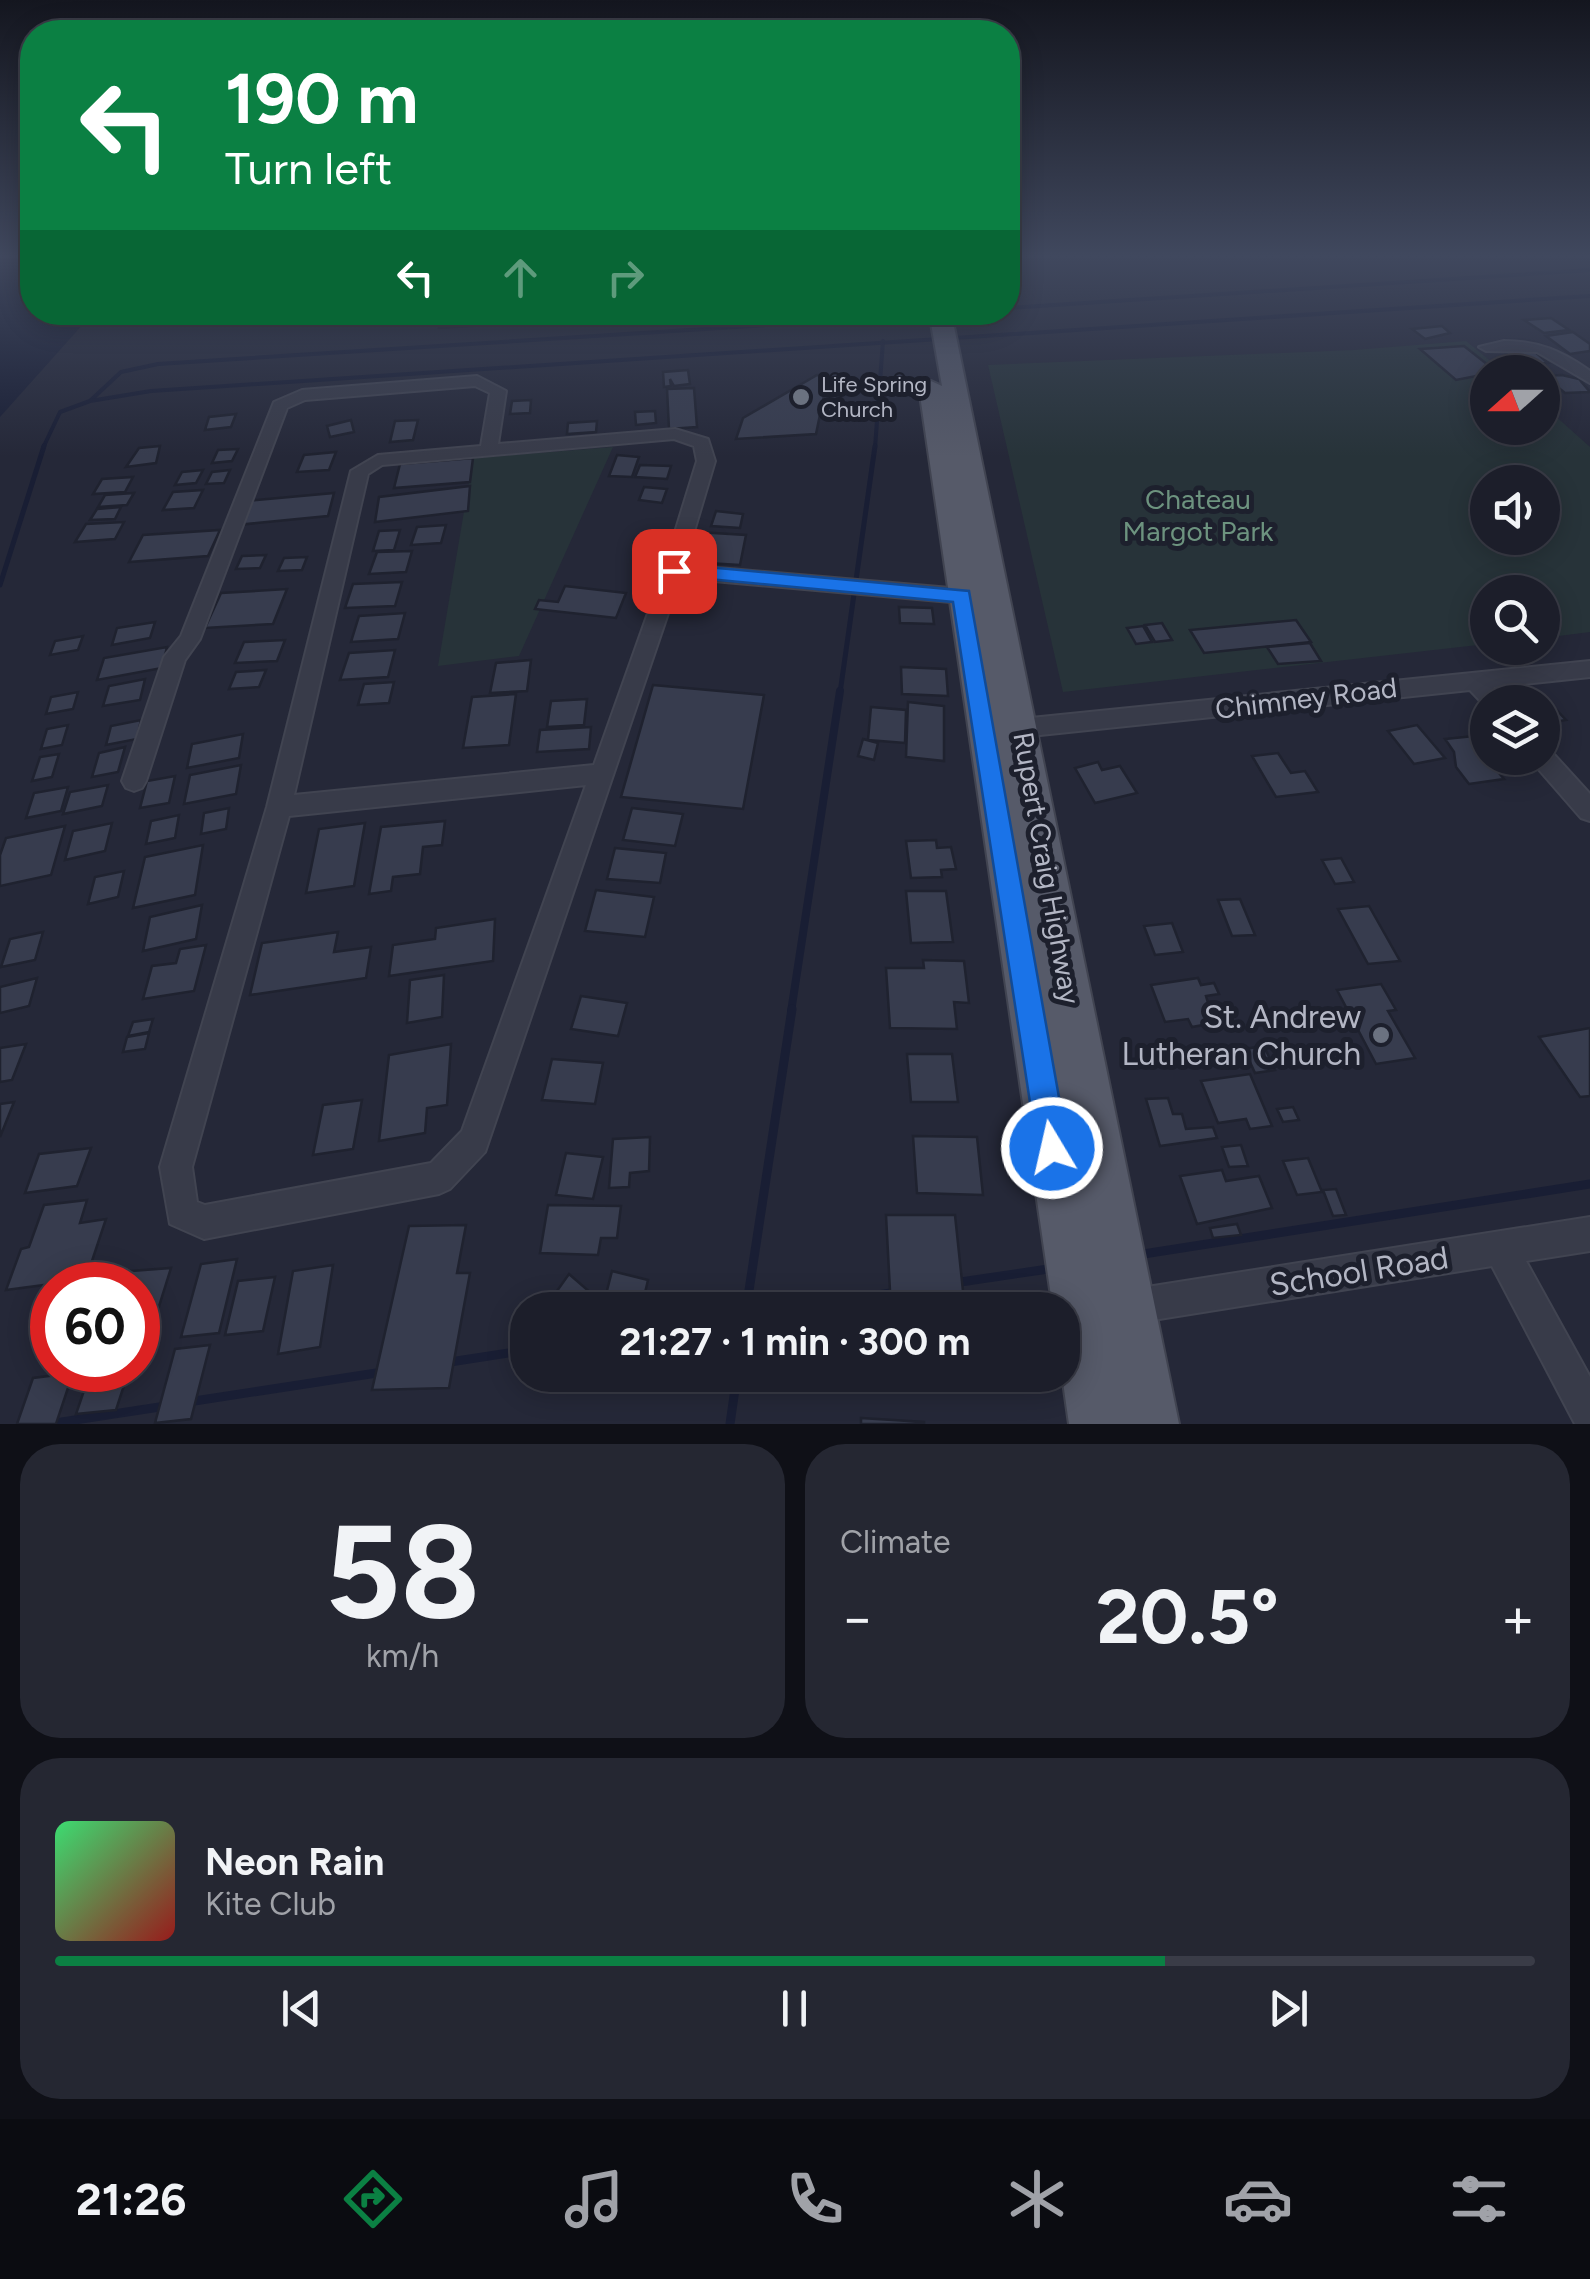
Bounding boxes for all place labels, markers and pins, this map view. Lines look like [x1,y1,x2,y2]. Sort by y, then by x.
place label: Life Spring Church [821,371,927,423]
marker: Life Spring Church [790,386,812,408]
pin [632,529,717,614]
place label: St. Andrew Lutheran Church [1121,998,1361,1073]
marker: St. Andrew Lutheran Church [1370,1024,1392,1046]

